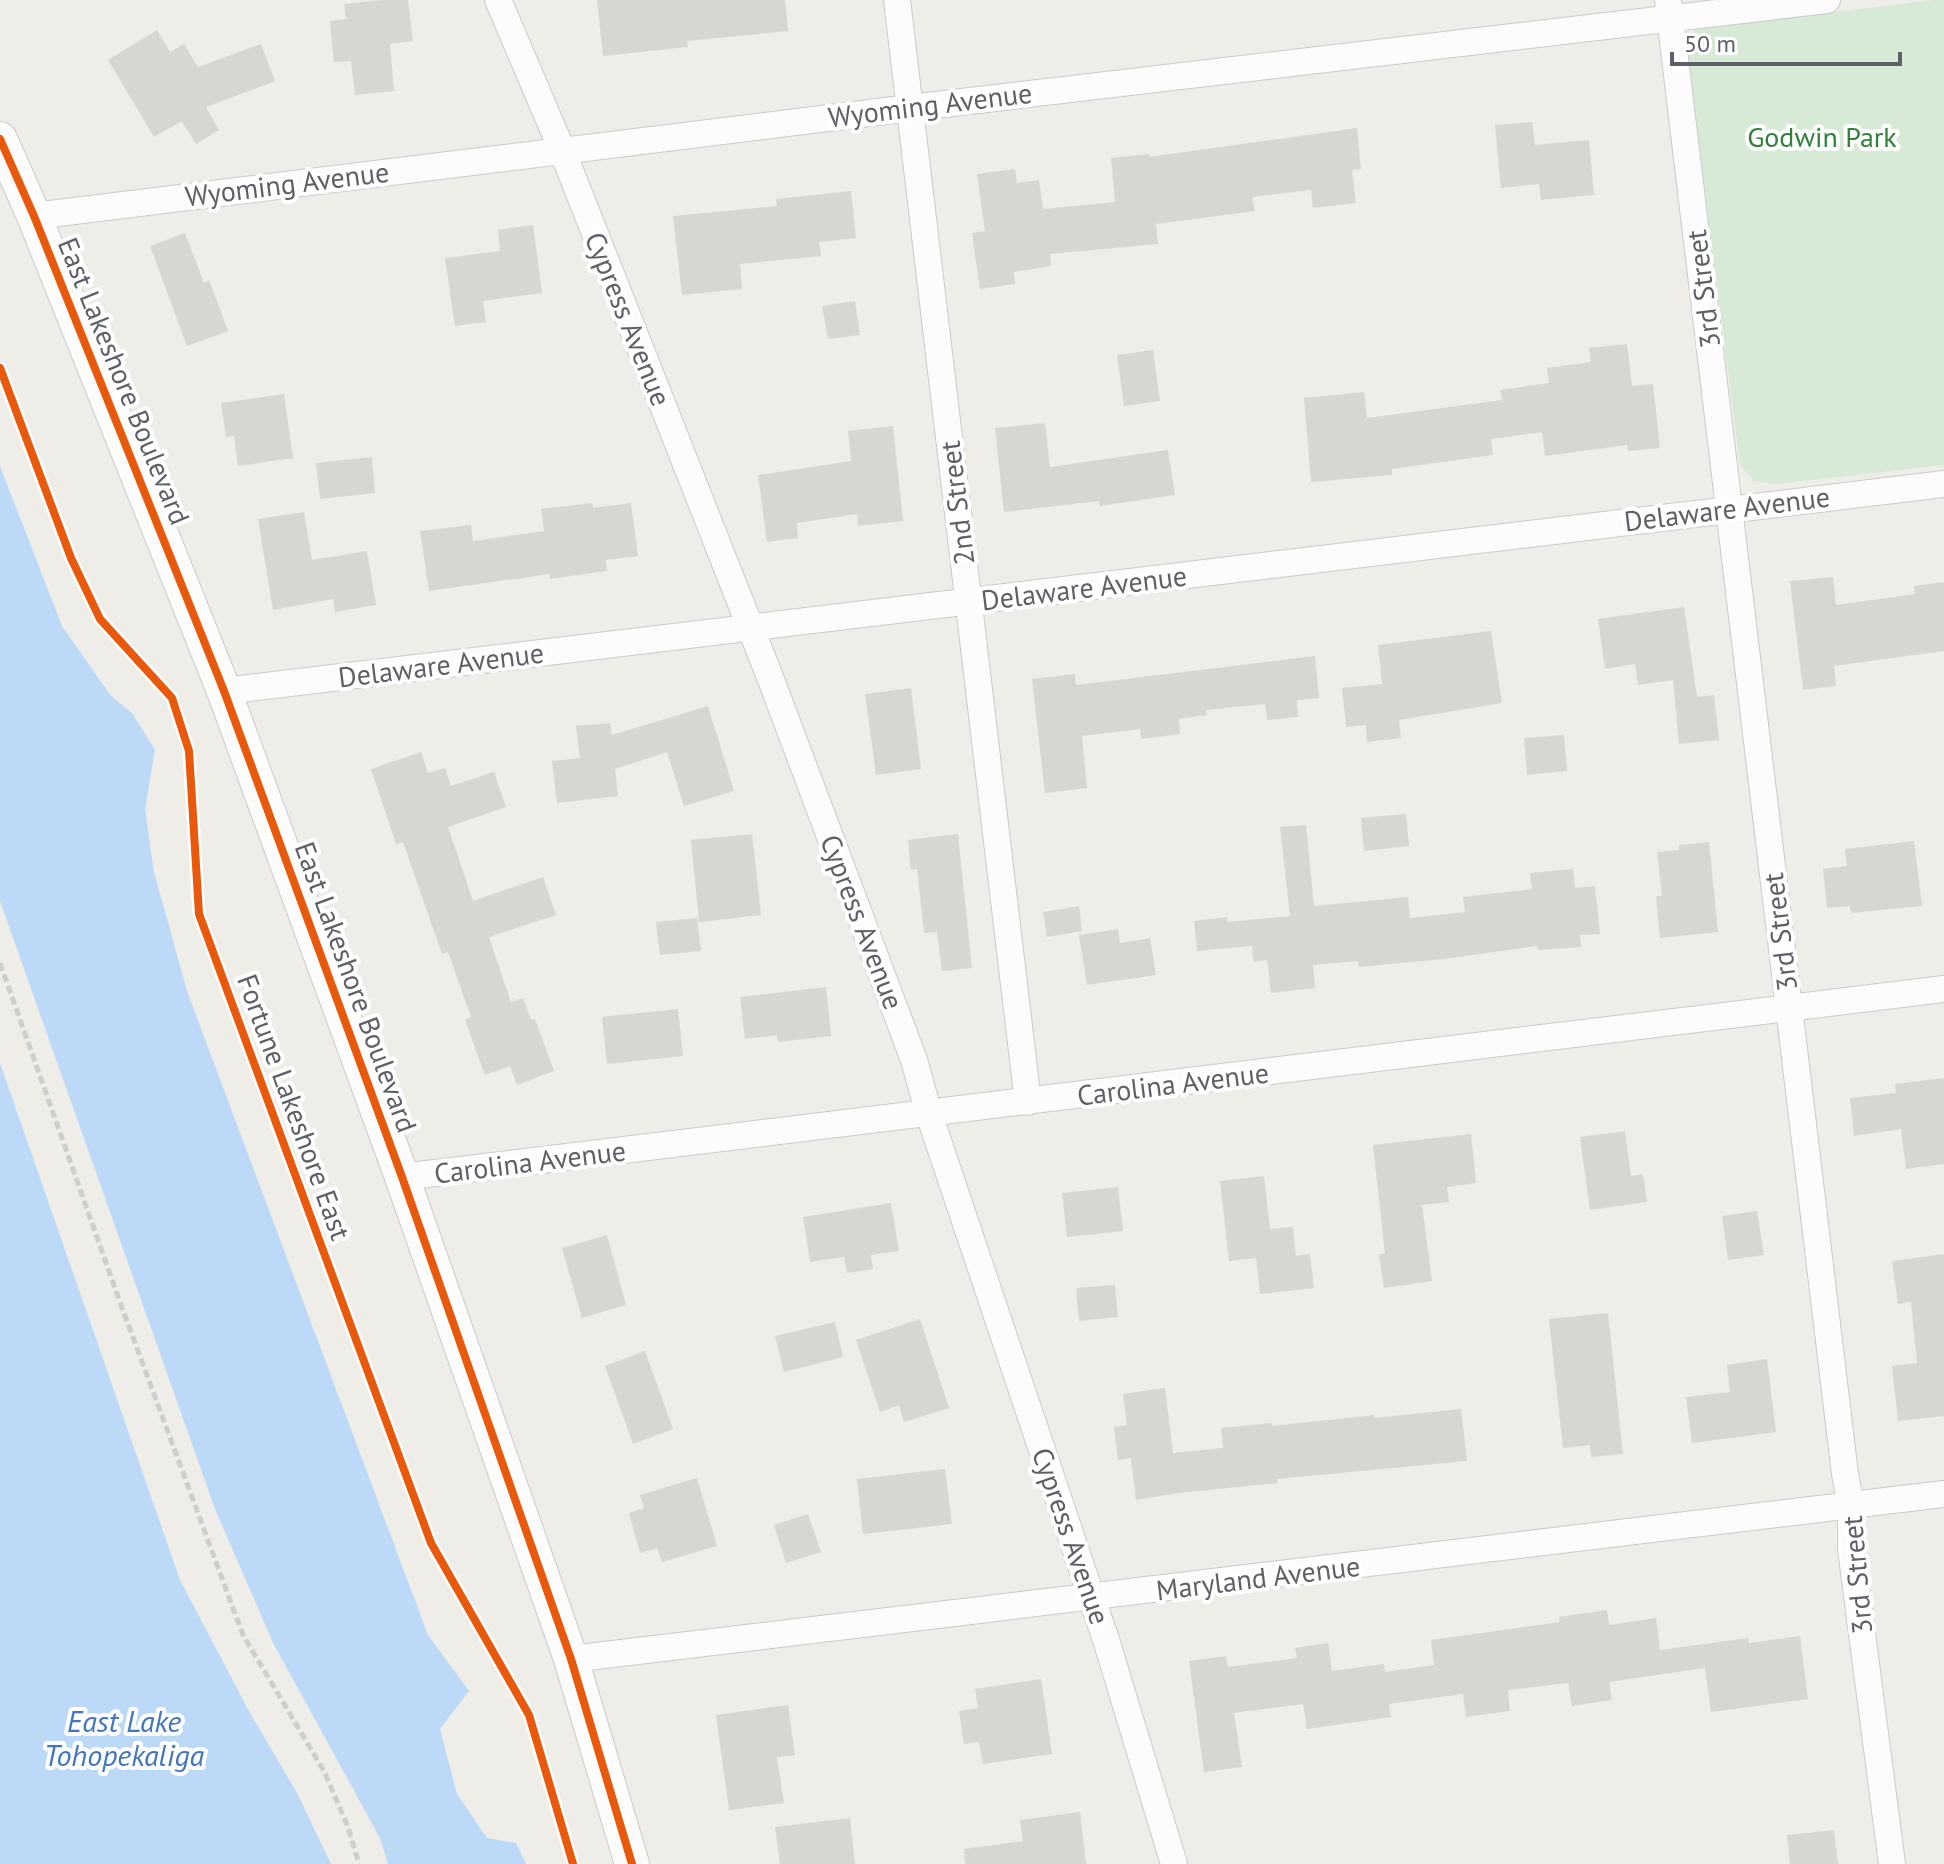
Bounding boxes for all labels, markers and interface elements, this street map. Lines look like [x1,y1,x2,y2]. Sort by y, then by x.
scale bar [1672,16,1900,66]
text: 50 m [1684,28,1736,59]
street label: Wyoming Avenue [826,74,1034,135]
park label: Godwin Park [1747,118,1897,155]
street label: Wyoming Avenue [183,153,391,214]
street label: Cypress Avenue [577,226,680,411]
street label: 3rd Street [1677,227,1728,350]
street label: East Lakeshore Boulevard [50,232,199,530]
street label: 2nd Street [930,438,982,567]
street label: Delaware Avenue [1622,478,1832,539]
street label: Delaware Avenue [979,557,1189,618]
street label: Delaware Avenue [336,634,546,695]
street label: Cypress Avenue [812,829,913,1015]
street label: East Lakeshore Boulevard [287,837,426,1137]
street label: 3rd Street [1754,870,1805,993]
street label: Fortune Lakeshore East [229,969,360,1245]
street label: Carolina Avenue [1075,1053,1271,1114]
street label: Carolina Avenue [432,1131,628,1192]
street label: Cypress Avenue [1024,1443,1119,1629]
street label: 3rd Street [1833,1514,1880,1636]
street label: Maryland Avenue [1154,1547,1362,1608]
water label: East Lake Tohopekaliga [44,1701,205,1774]

